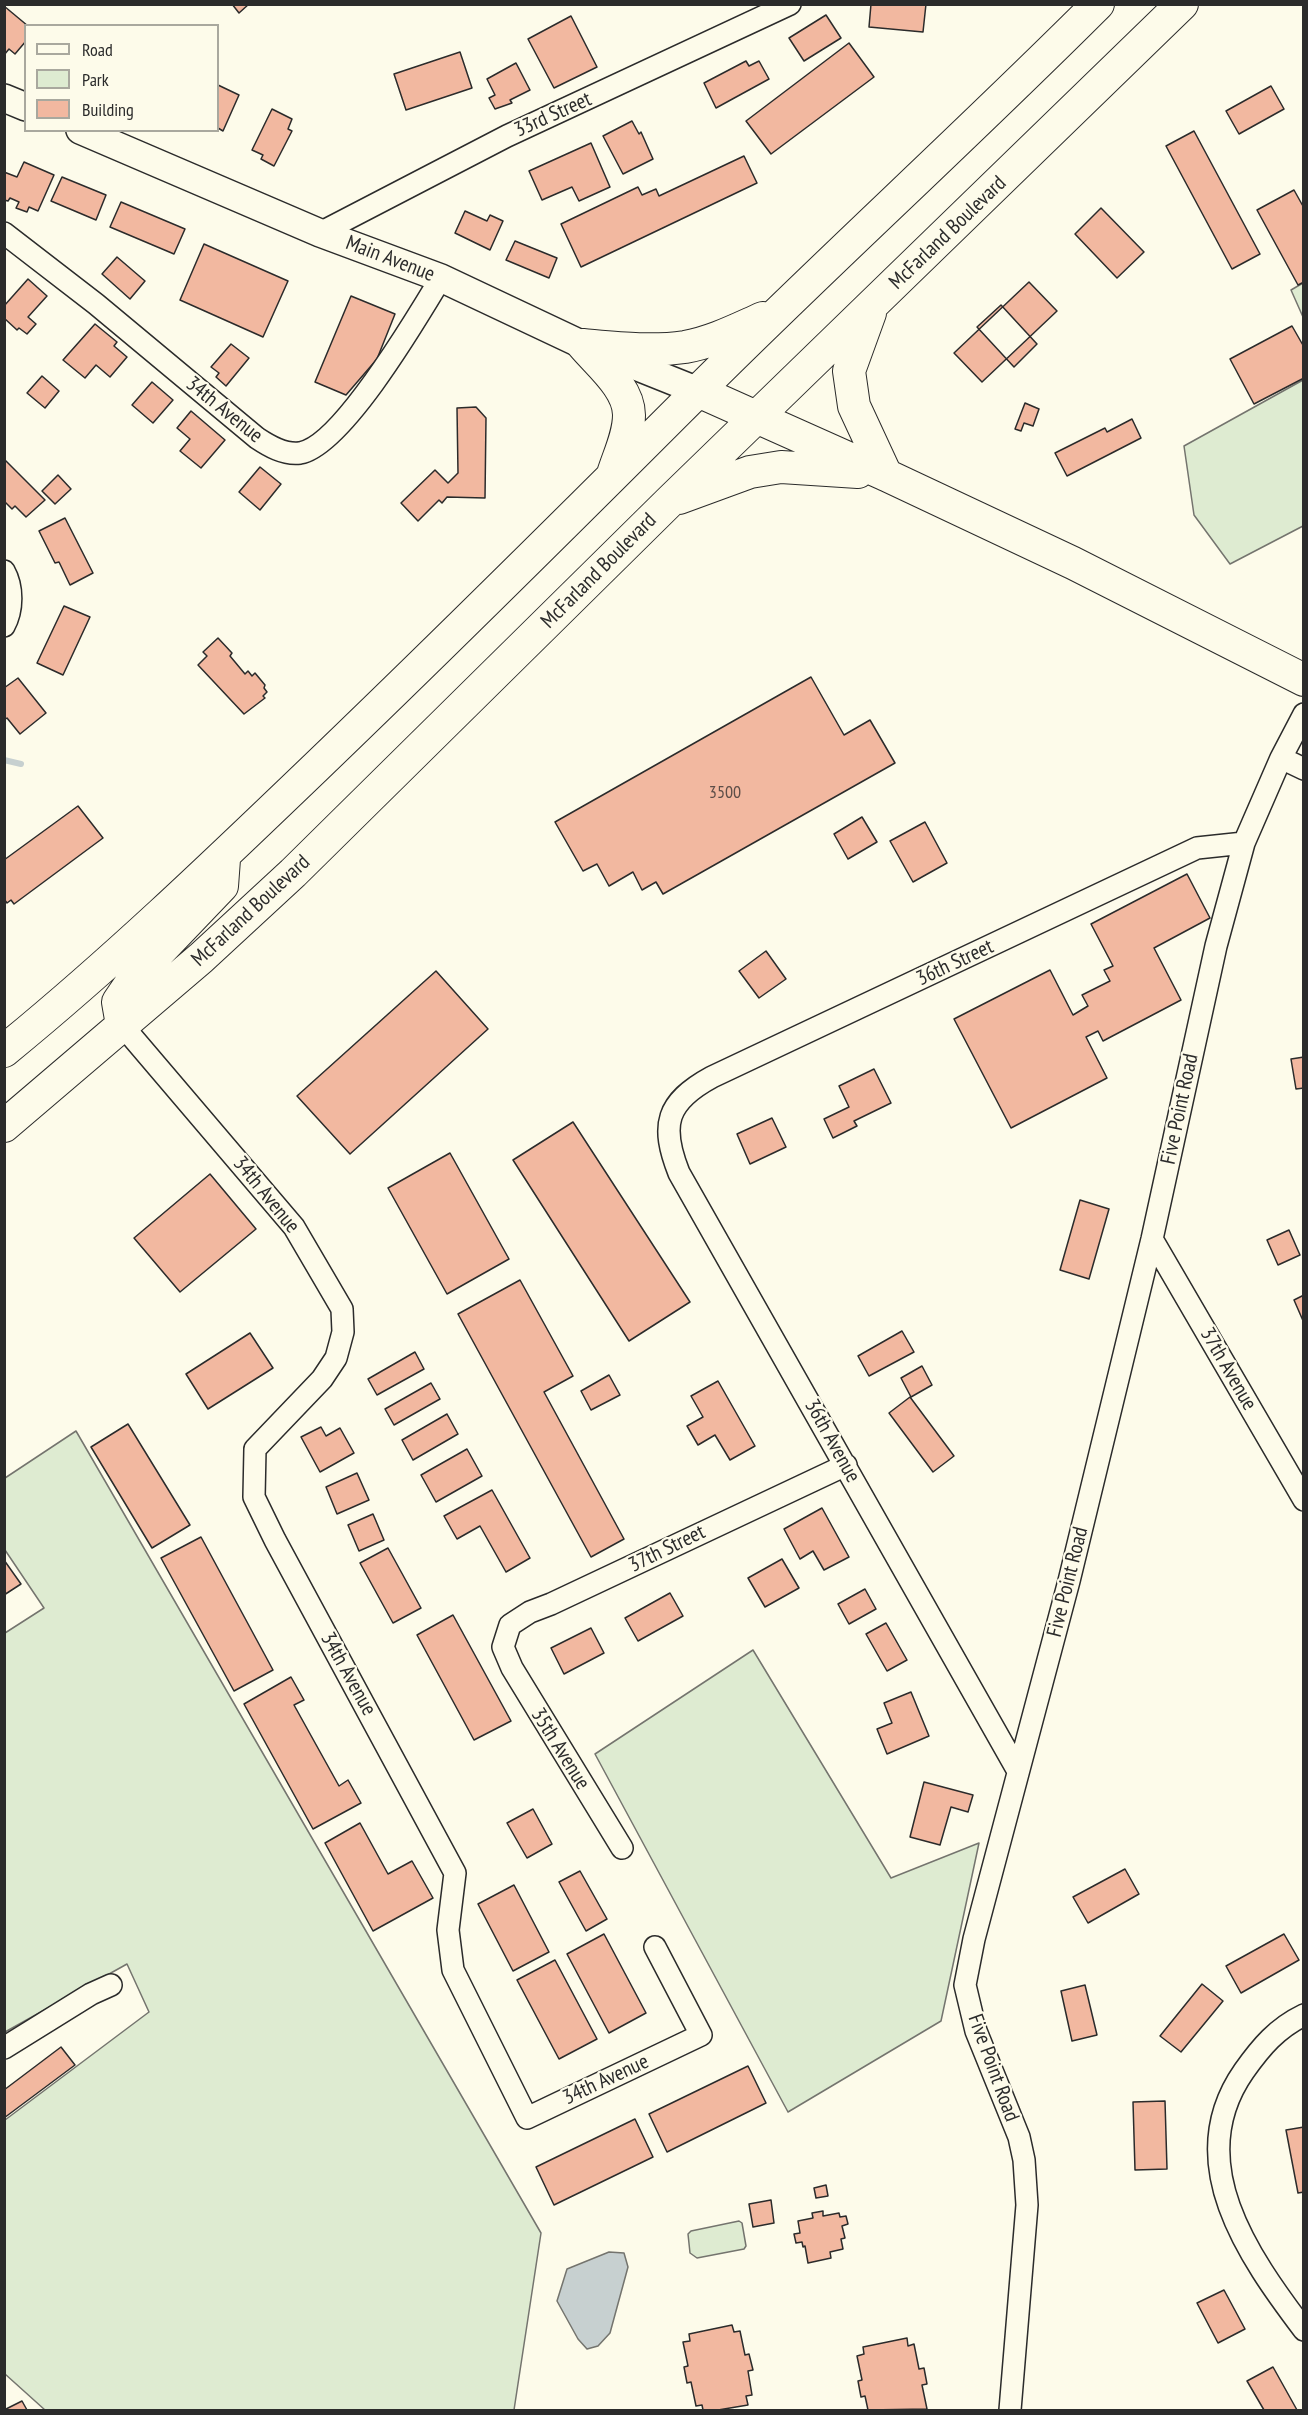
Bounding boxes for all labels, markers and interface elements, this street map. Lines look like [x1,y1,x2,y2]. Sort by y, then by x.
legend [24,24,219,132]
text: Road [82,38,113,61]
text: Park [82,68,109,91]
street label: 33rd Street [511,87,595,143]
text: Building [82,98,134,121]
street label: McFarland Boulevard [884,171,1012,295]
street label: Main Avenue [342,231,438,287]
street label: 34th Avenue [181,371,267,449]
street label: McFarland Boulevard [536,508,662,634]
house number: 3500 [709,782,741,804]
street label: McFarland Boulevard [187,850,315,972]
street label: 36th Street [913,934,997,992]
street label: Five Point Road [1156,1051,1204,1167]
street label: 34th Avenue [227,1152,305,1238]
street label: 37th Avenue [1194,1323,1262,1415]
street label: 36th Avenue [799,1395,865,1487]
street label: 37th Street [625,1520,709,1578]
street label: Five Point Road [1042,1524,1094,1640]
street label: 34th Avenue [315,1628,381,1720]
street label: 35th Avenue [525,1704,595,1794]
street label: Five Point Road [962,2011,1024,2125]
street label: 34th Avenue [559,2049,653,2111]

